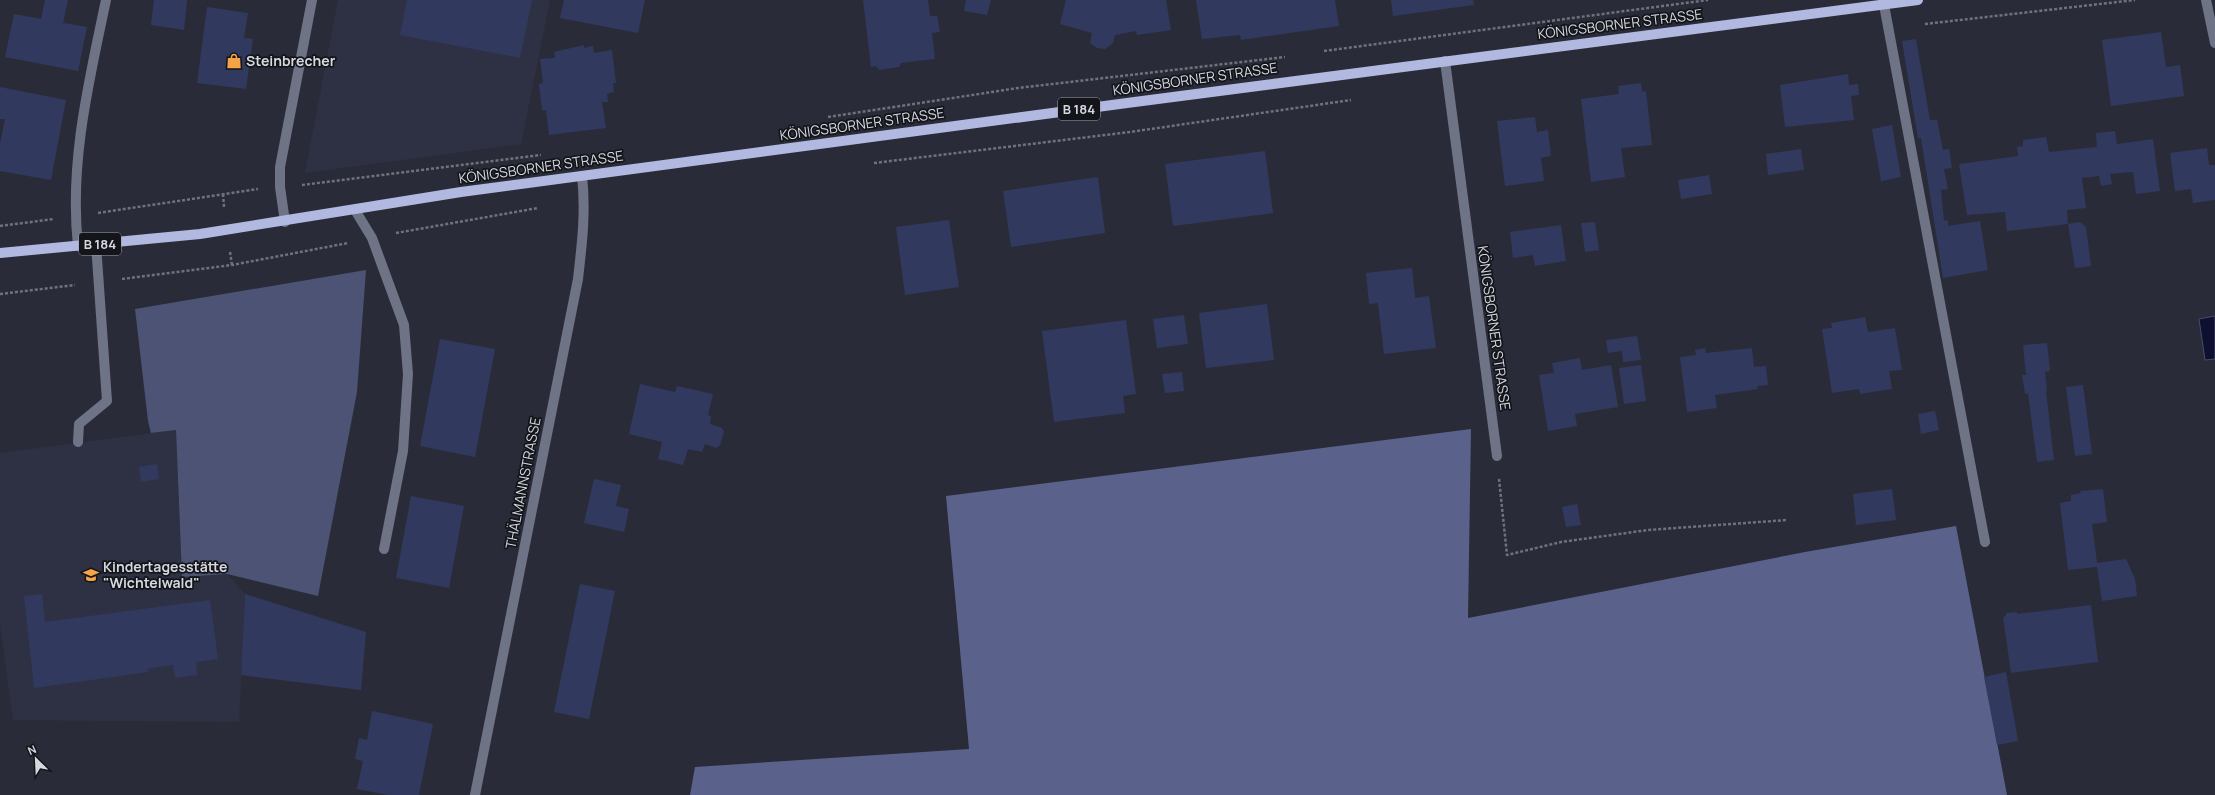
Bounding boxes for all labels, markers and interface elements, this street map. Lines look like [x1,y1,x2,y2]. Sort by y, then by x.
street label: KÖNIGSBORNER STRASSE [1536,4,1703,43]
place label: Steinbrecher [246,51,336,70]
shop icon: Steinbrecher [225,52,243,70]
street label: KÖNIGSBORNER STRASSE [1111,58,1278,99]
road number: B 184 [1058,98,1100,120]
street label: KÖNIGSBORNER STRASSE [778,103,945,144]
street label: KÖNIGSBORNER STRASSE [457,146,624,187]
road number: B 184 [79,233,121,255]
street label: KÖNIGSBORNER STRASSE [1474,244,1515,411]
street label: THÄLMANNSTRASSE [500,416,545,550]
place label: Kindertagesstätte "Wichtelwald" [103,557,227,592]
school or university icon: Kindertagesstätte "Wichtelwald" [82,566,100,584]
north arrow [16,739,56,779]
text: N [25,741,38,758]

